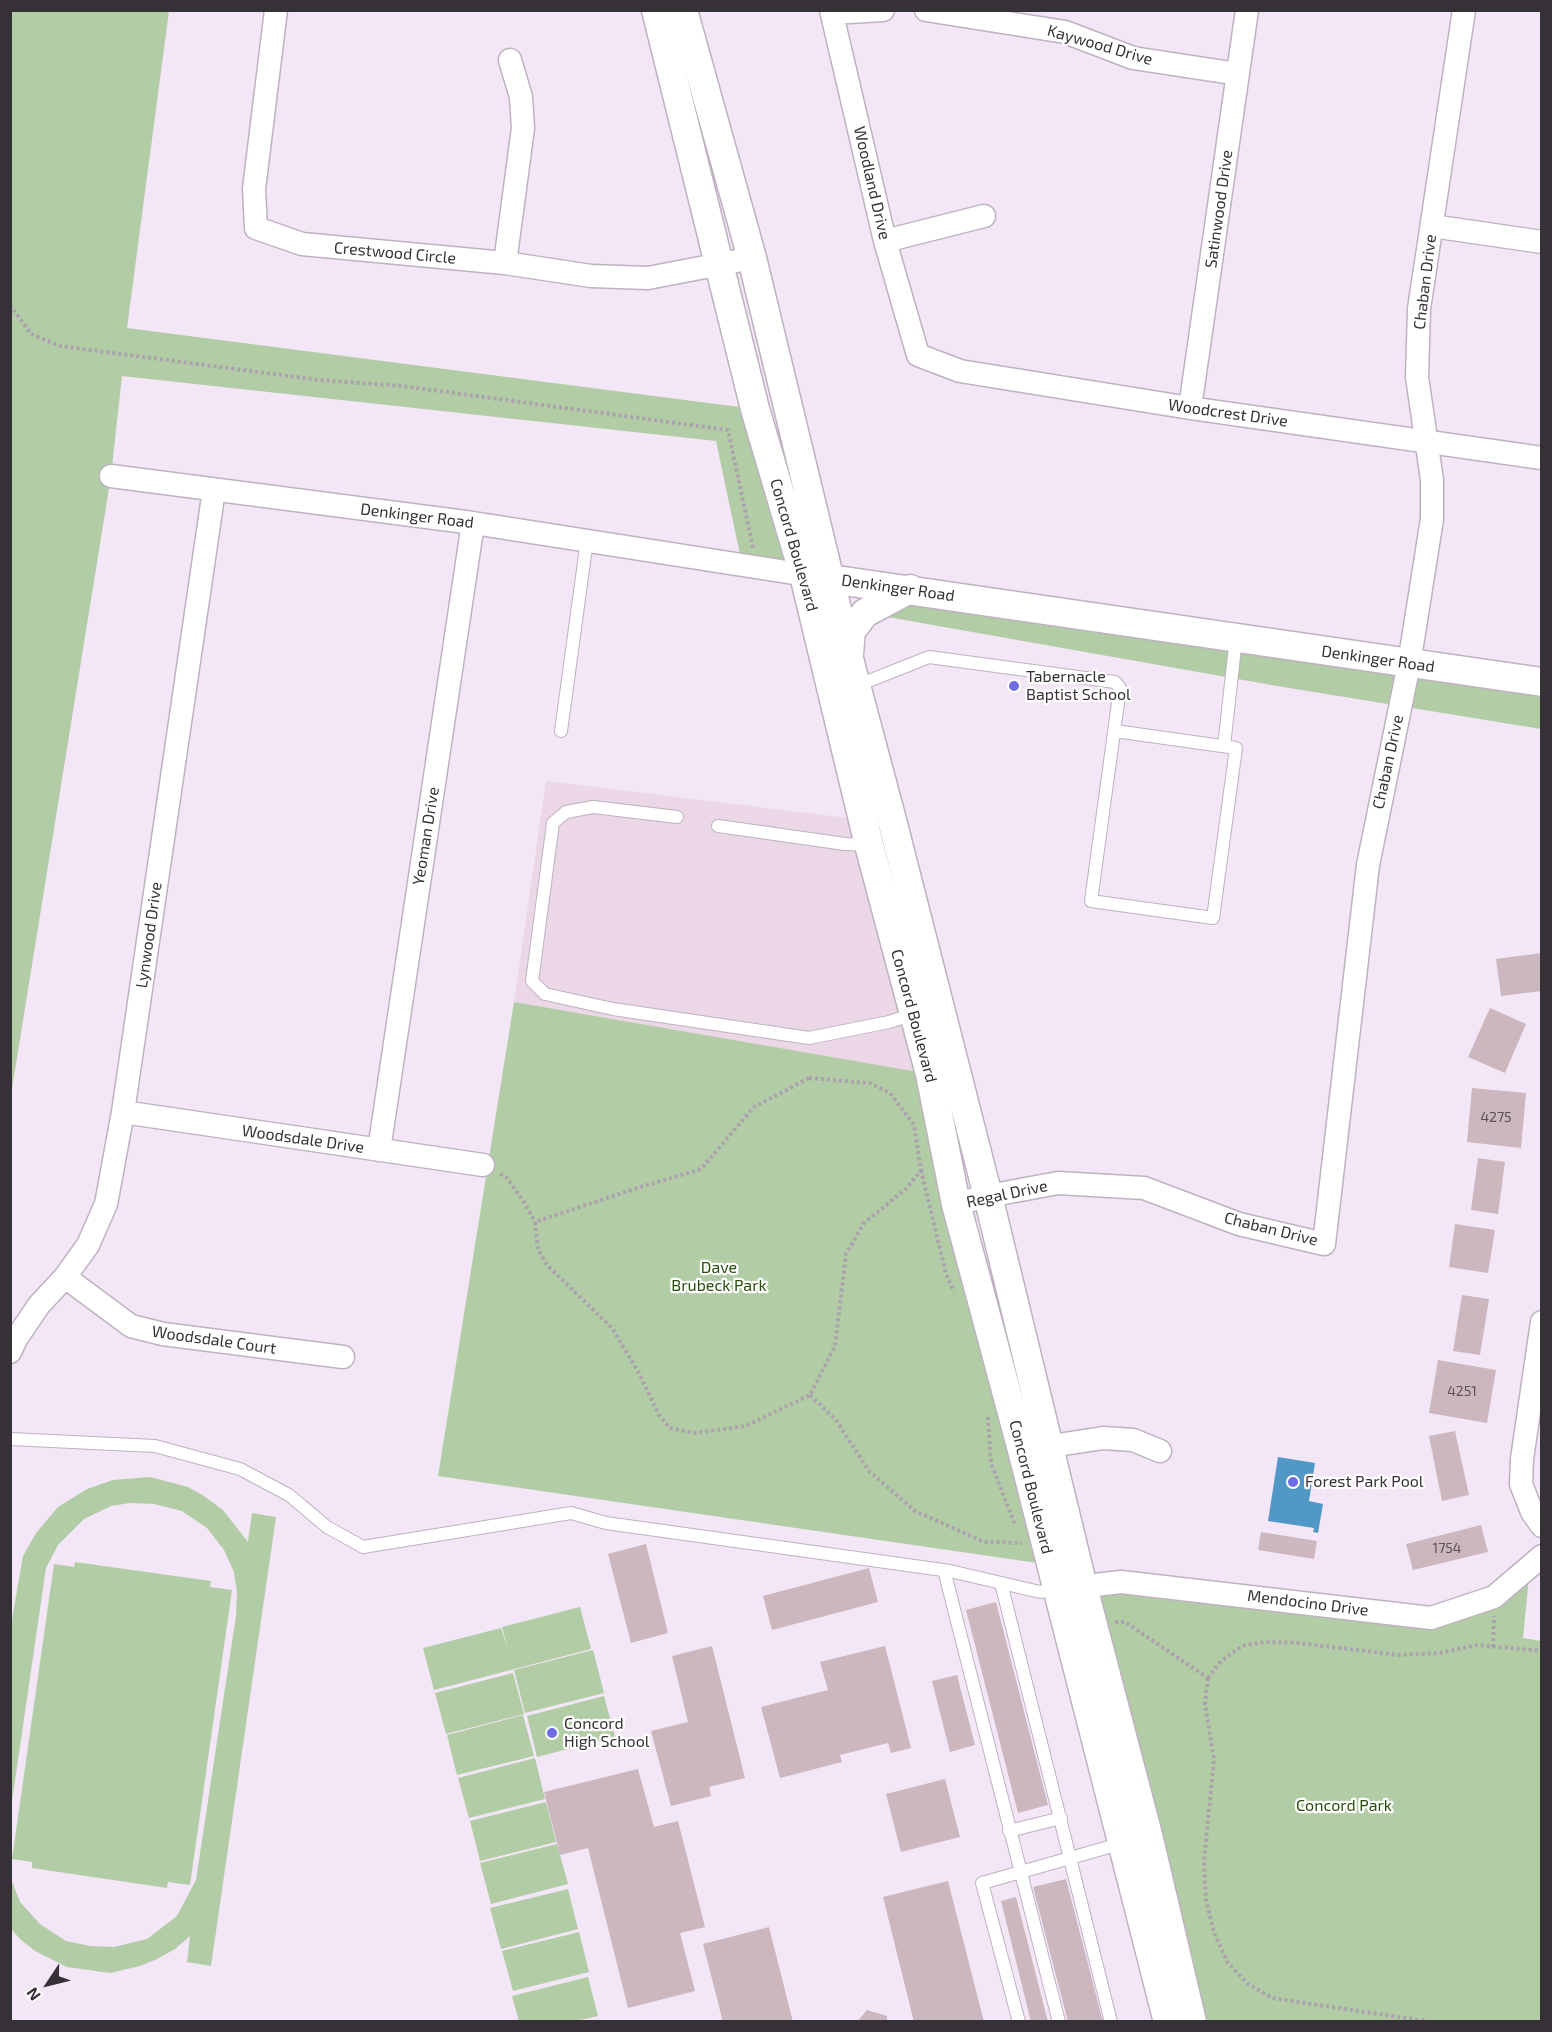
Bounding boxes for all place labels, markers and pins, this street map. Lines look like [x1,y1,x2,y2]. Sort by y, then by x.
place label: Tabernacle Baptist School [1026,667,1131,705]
marker: Tabernacle Baptist School [1007,679,1021,693]
place label: Forest Park Pool [1305,1472,1424,1492]
marker: Forest Park Pool [1286,1475,1300,1489]
place label: Concord High School [564,1714,649,1752]
marker: Concord High School [545,1726,559,1740]

